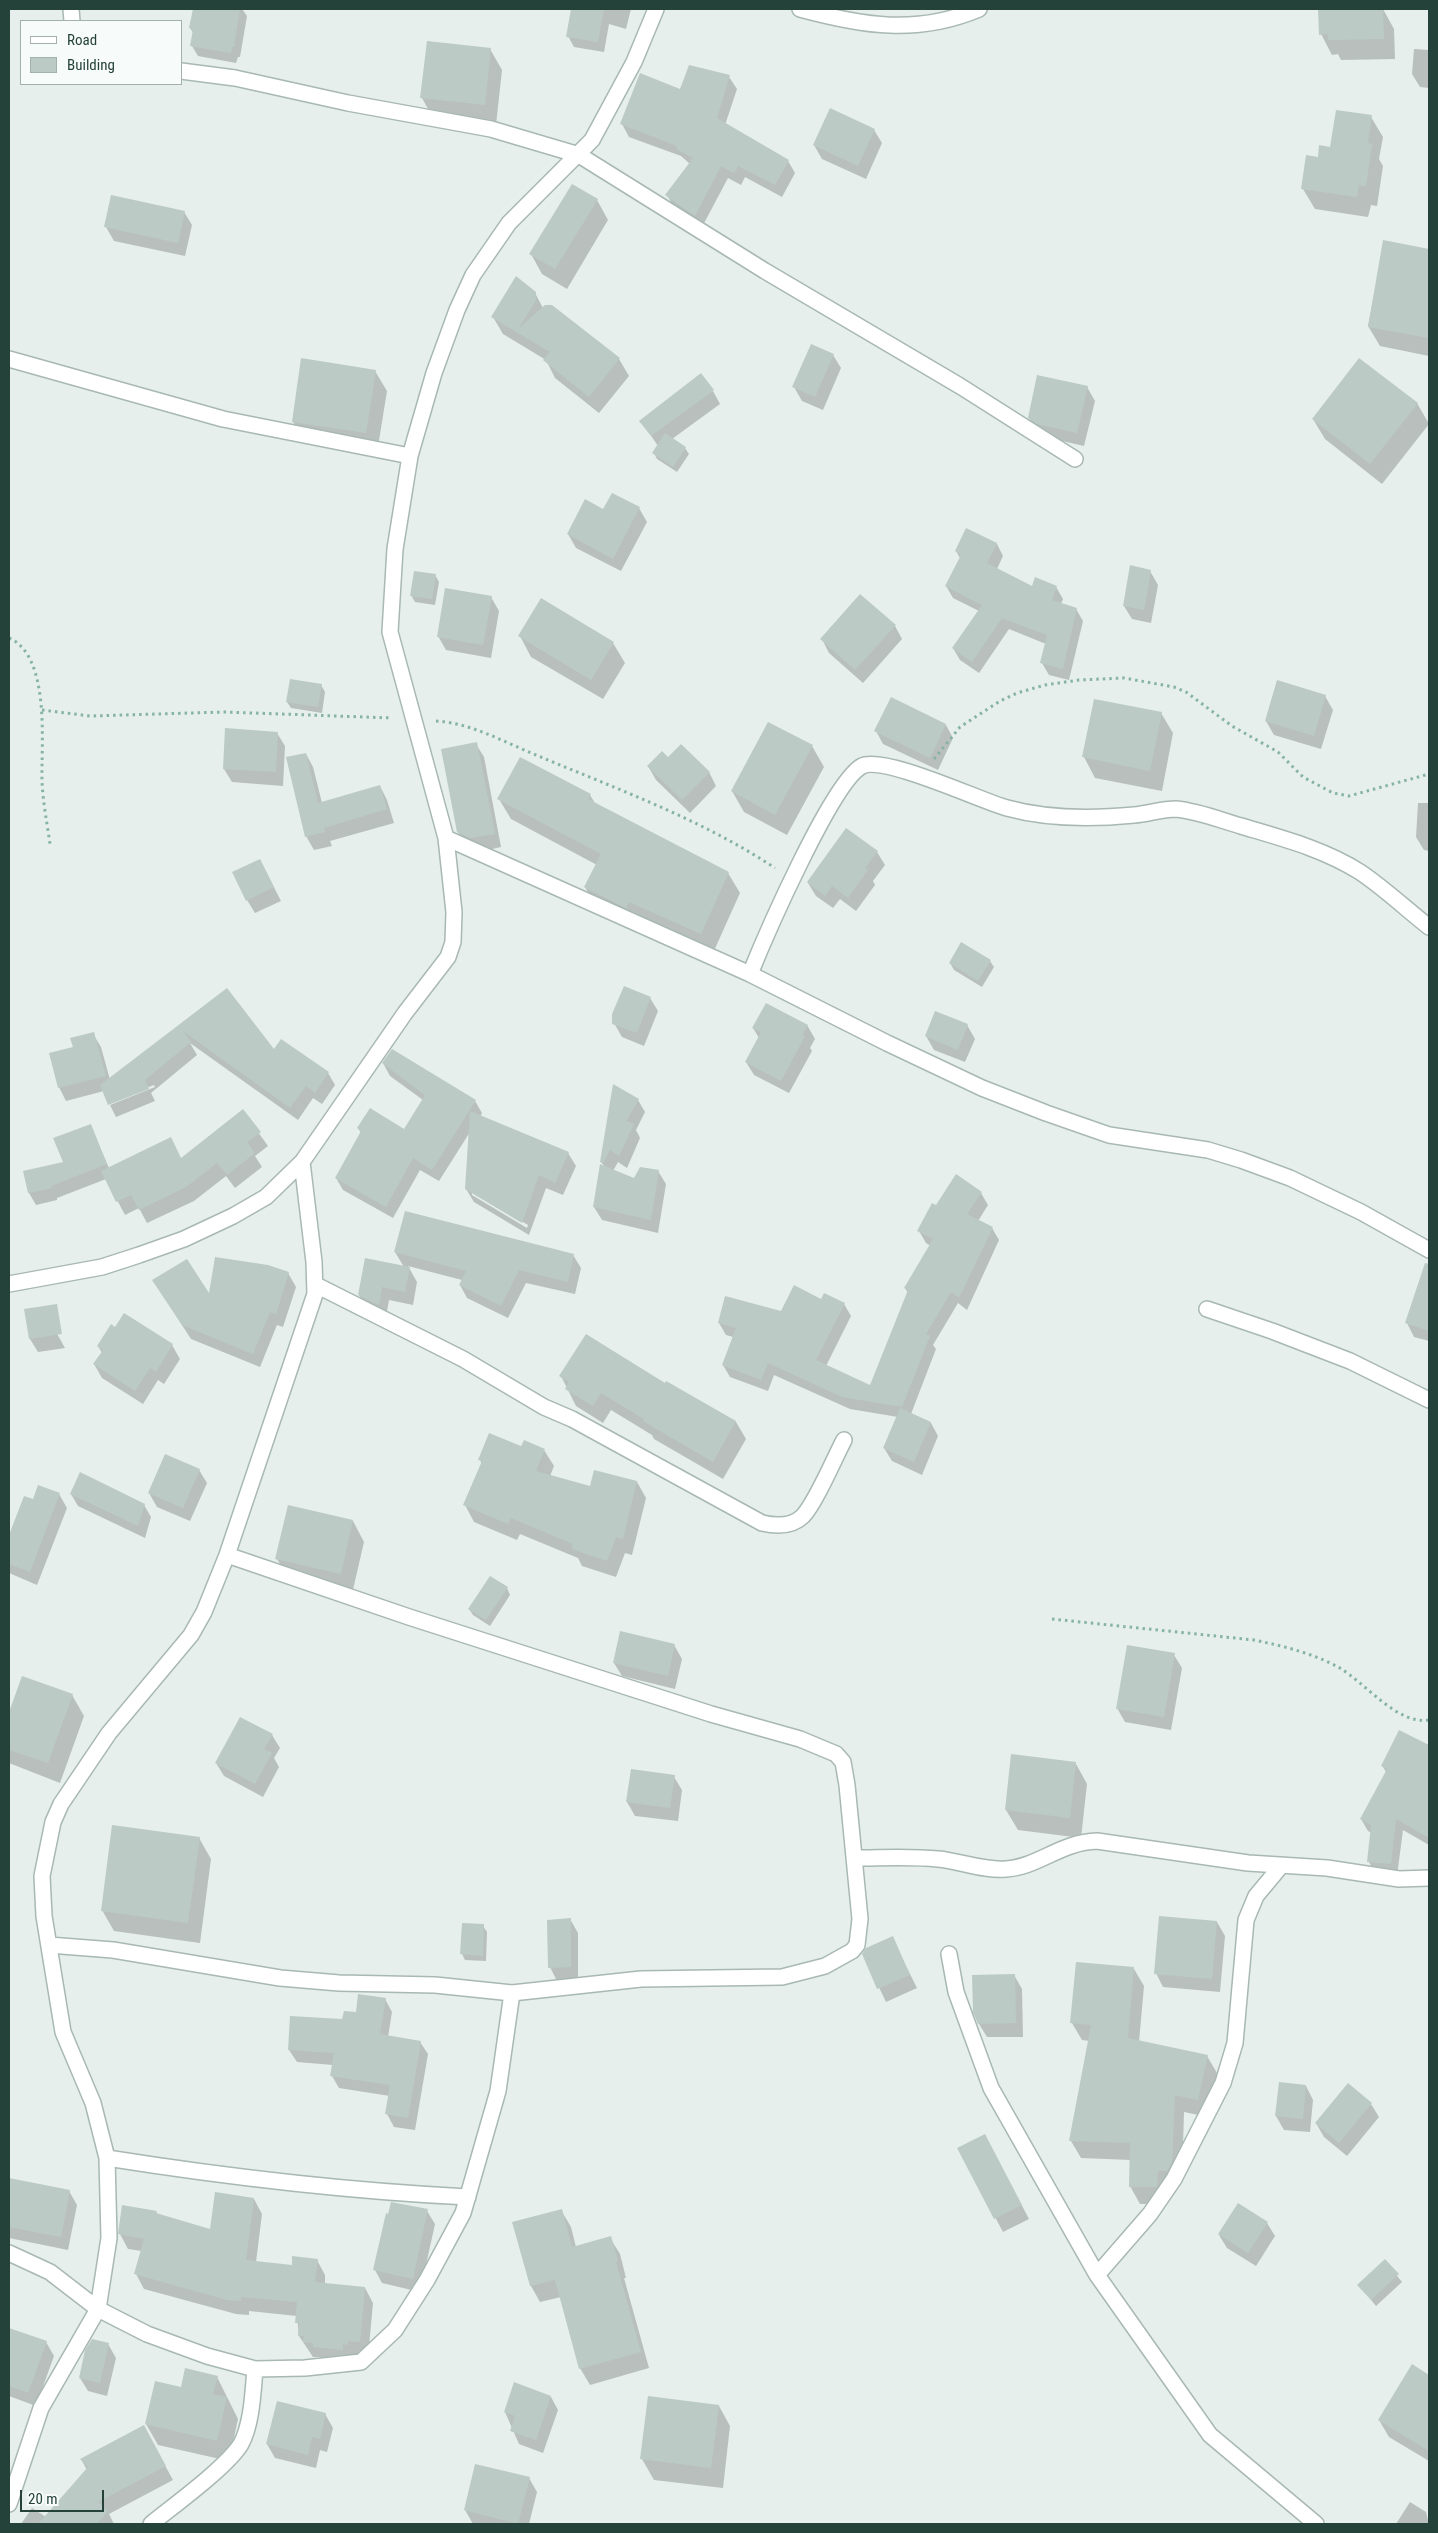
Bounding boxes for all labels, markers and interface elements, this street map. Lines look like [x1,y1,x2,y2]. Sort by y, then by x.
legend [20,20,182,85]
text: Road [67,31,97,49]
text: Building [67,56,115,74]
scale bar [22,2480,106,2512]
text: 20 m [28,2490,58,2508]

